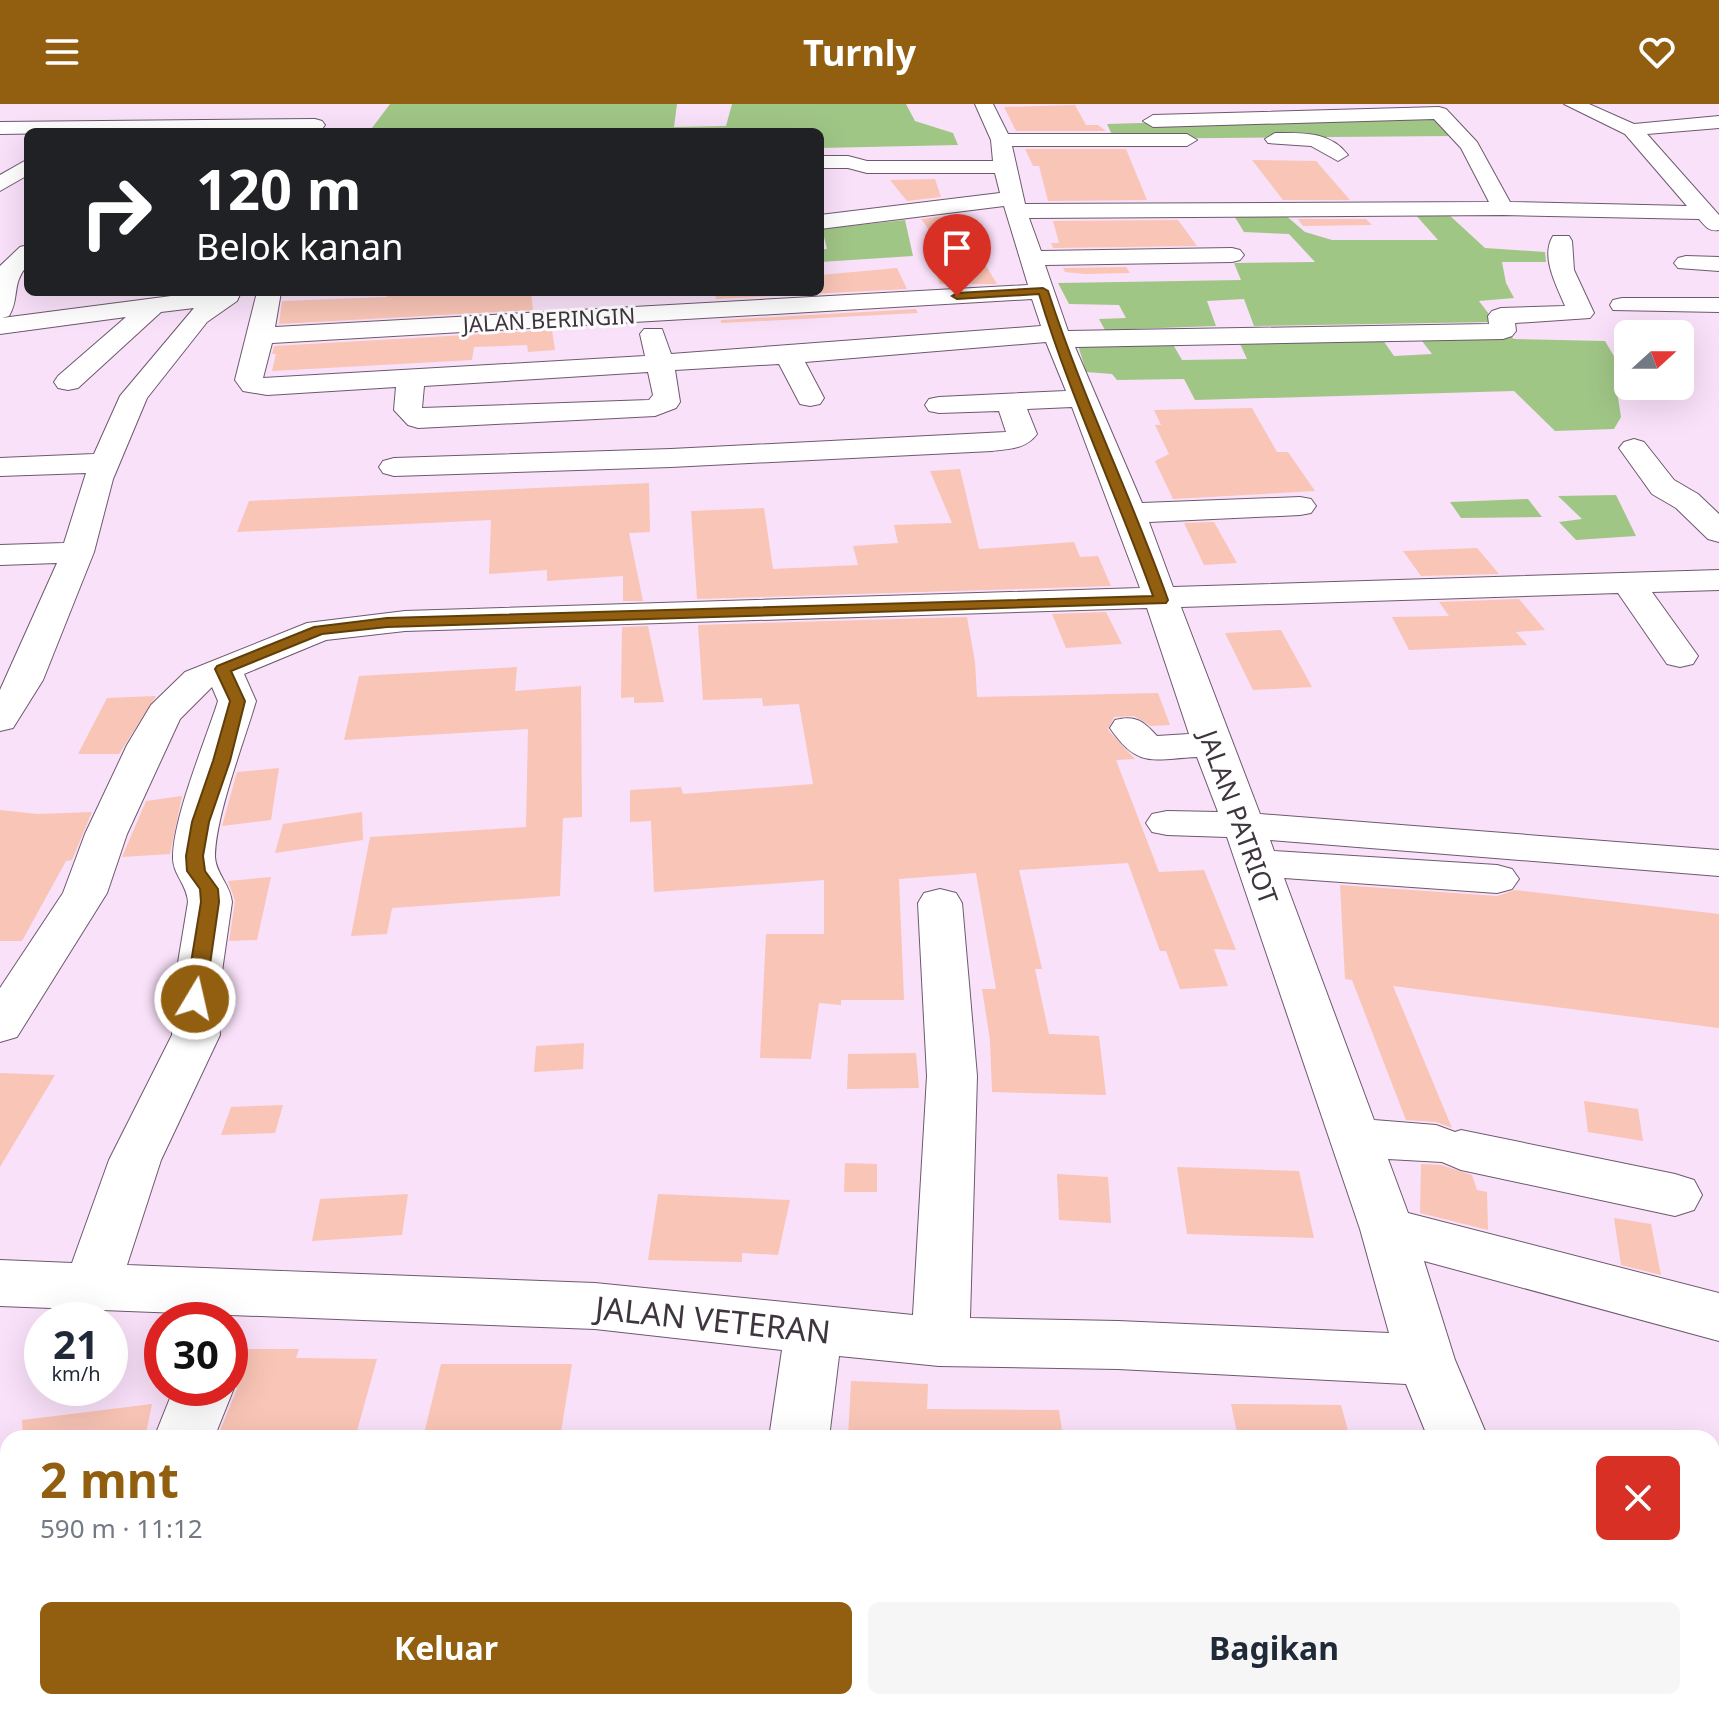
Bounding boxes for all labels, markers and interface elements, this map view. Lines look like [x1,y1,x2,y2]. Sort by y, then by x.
text: Turnly [803,28,916,77]
icon: menu [40,30,84,74]
icon: heart [1635,30,1679,74]
text: 120 m [196,150,361,226]
icon: right [64,160,168,264]
pin [923,214,991,296]
text: Belok kanan [196,222,403,271]
icon: arrive [935,226,979,270]
street label: JALAN BERINGIN [460,300,636,339]
north arrow [1614,320,1694,400]
map controls [1614,320,1694,400]
street label: JALAN PATRIOT [1190,722,1287,910]
position arrow [153,957,237,1041]
street label: JALAN VETERAN [590,1285,833,1353]
speed limit sign: 30 [144,1302,248,1406]
text: 21 [53,1316,99,1371]
text: km/h [51,1360,101,1387]
text: 2 mnt [40,1447,179,1512]
button: close [1596,1456,1680,1540]
text: 590 m · 11:12 [40,1510,203,1546]
button: Keluar [40,1602,852,1694]
button: Bagikan [868,1602,1680,1694]

